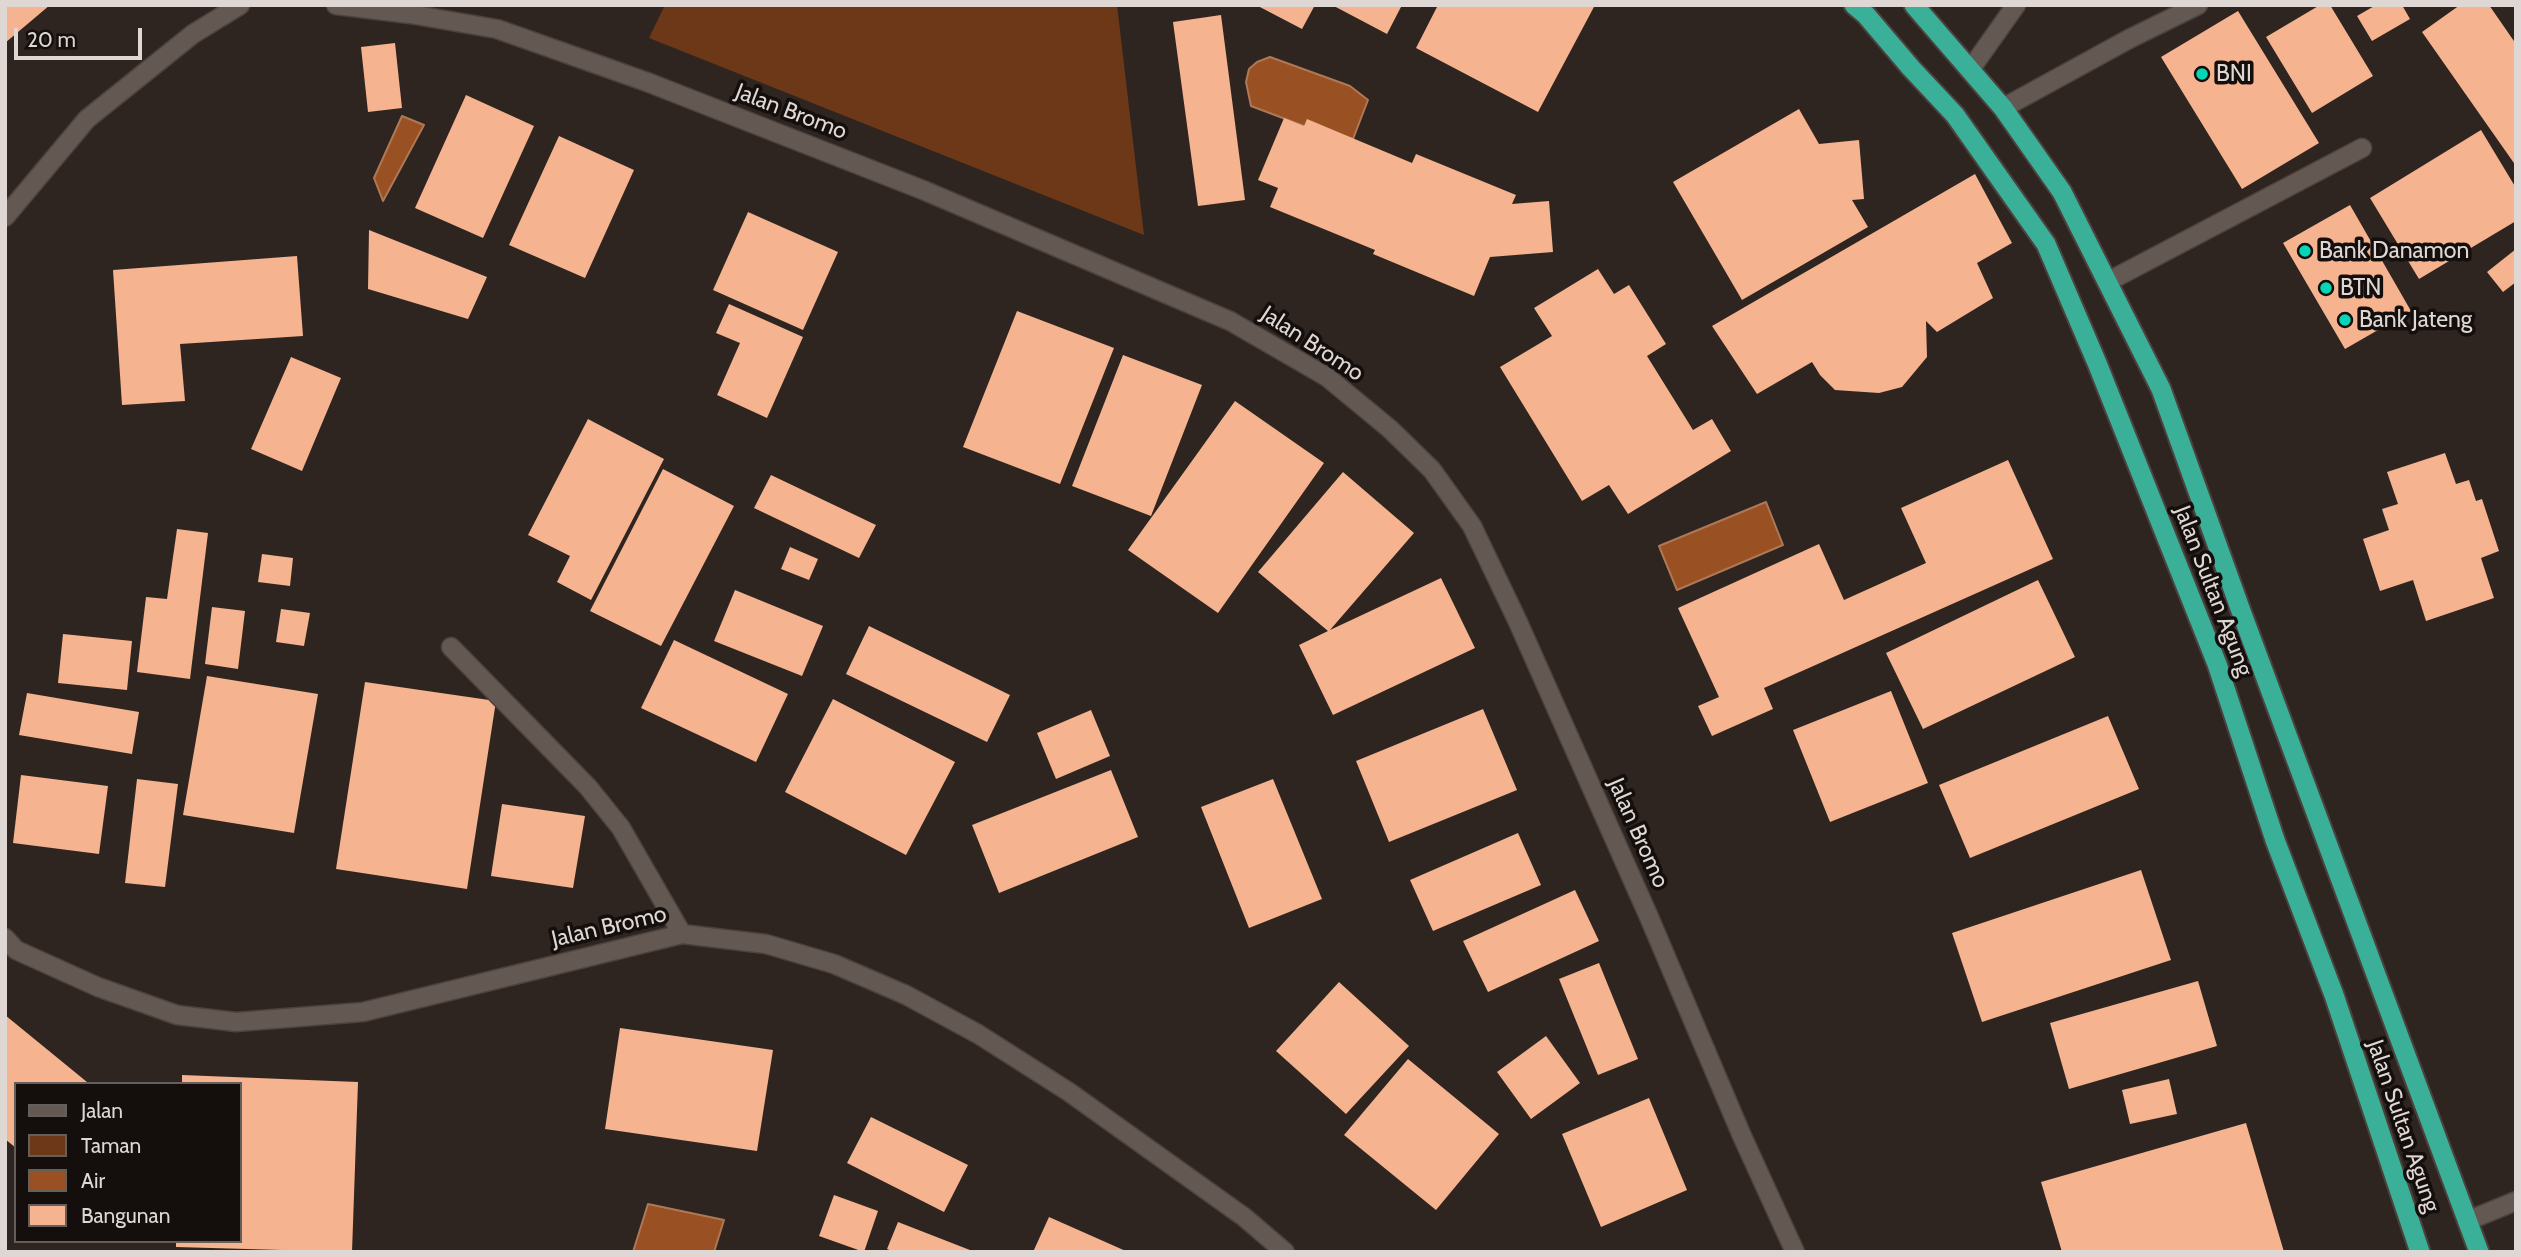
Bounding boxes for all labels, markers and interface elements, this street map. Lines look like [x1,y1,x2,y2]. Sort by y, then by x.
scale bar [18,14,145,58]
text: 20 m [27,27,76,52]
place label: BNI [2216,60,2252,88]
marker: BNI [2194,66,2210,82]
street label: Jalan Bromo [731,78,851,146]
place label: Bank Danamon [2319,237,2469,265]
marker: Bank Danamon [2297,243,2313,259]
place label: BTN [2340,274,2382,302]
marker: BTN [2318,280,2334,296]
street label: Jalan Bromo [1255,301,1369,387]
place label: Bank Jateng [2359,306,2472,334]
marker: Bank Jateng [2337,312,2353,328]
street label: Jalan Sultan Agung [2168,502,2258,680]
street label: Jalan Bromo [1602,774,1674,892]
street label: Jalan Bromo [549,900,669,954]
street label: Jalan Sultan Agung [2361,1036,2445,1216]
legend [14,1082,242,1243]
text: Jalan [81,1098,123,1123]
text: Taman [81,1133,141,1158]
text: Air [81,1168,105,1193]
text: Bangunan [81,1203,170,1228]

